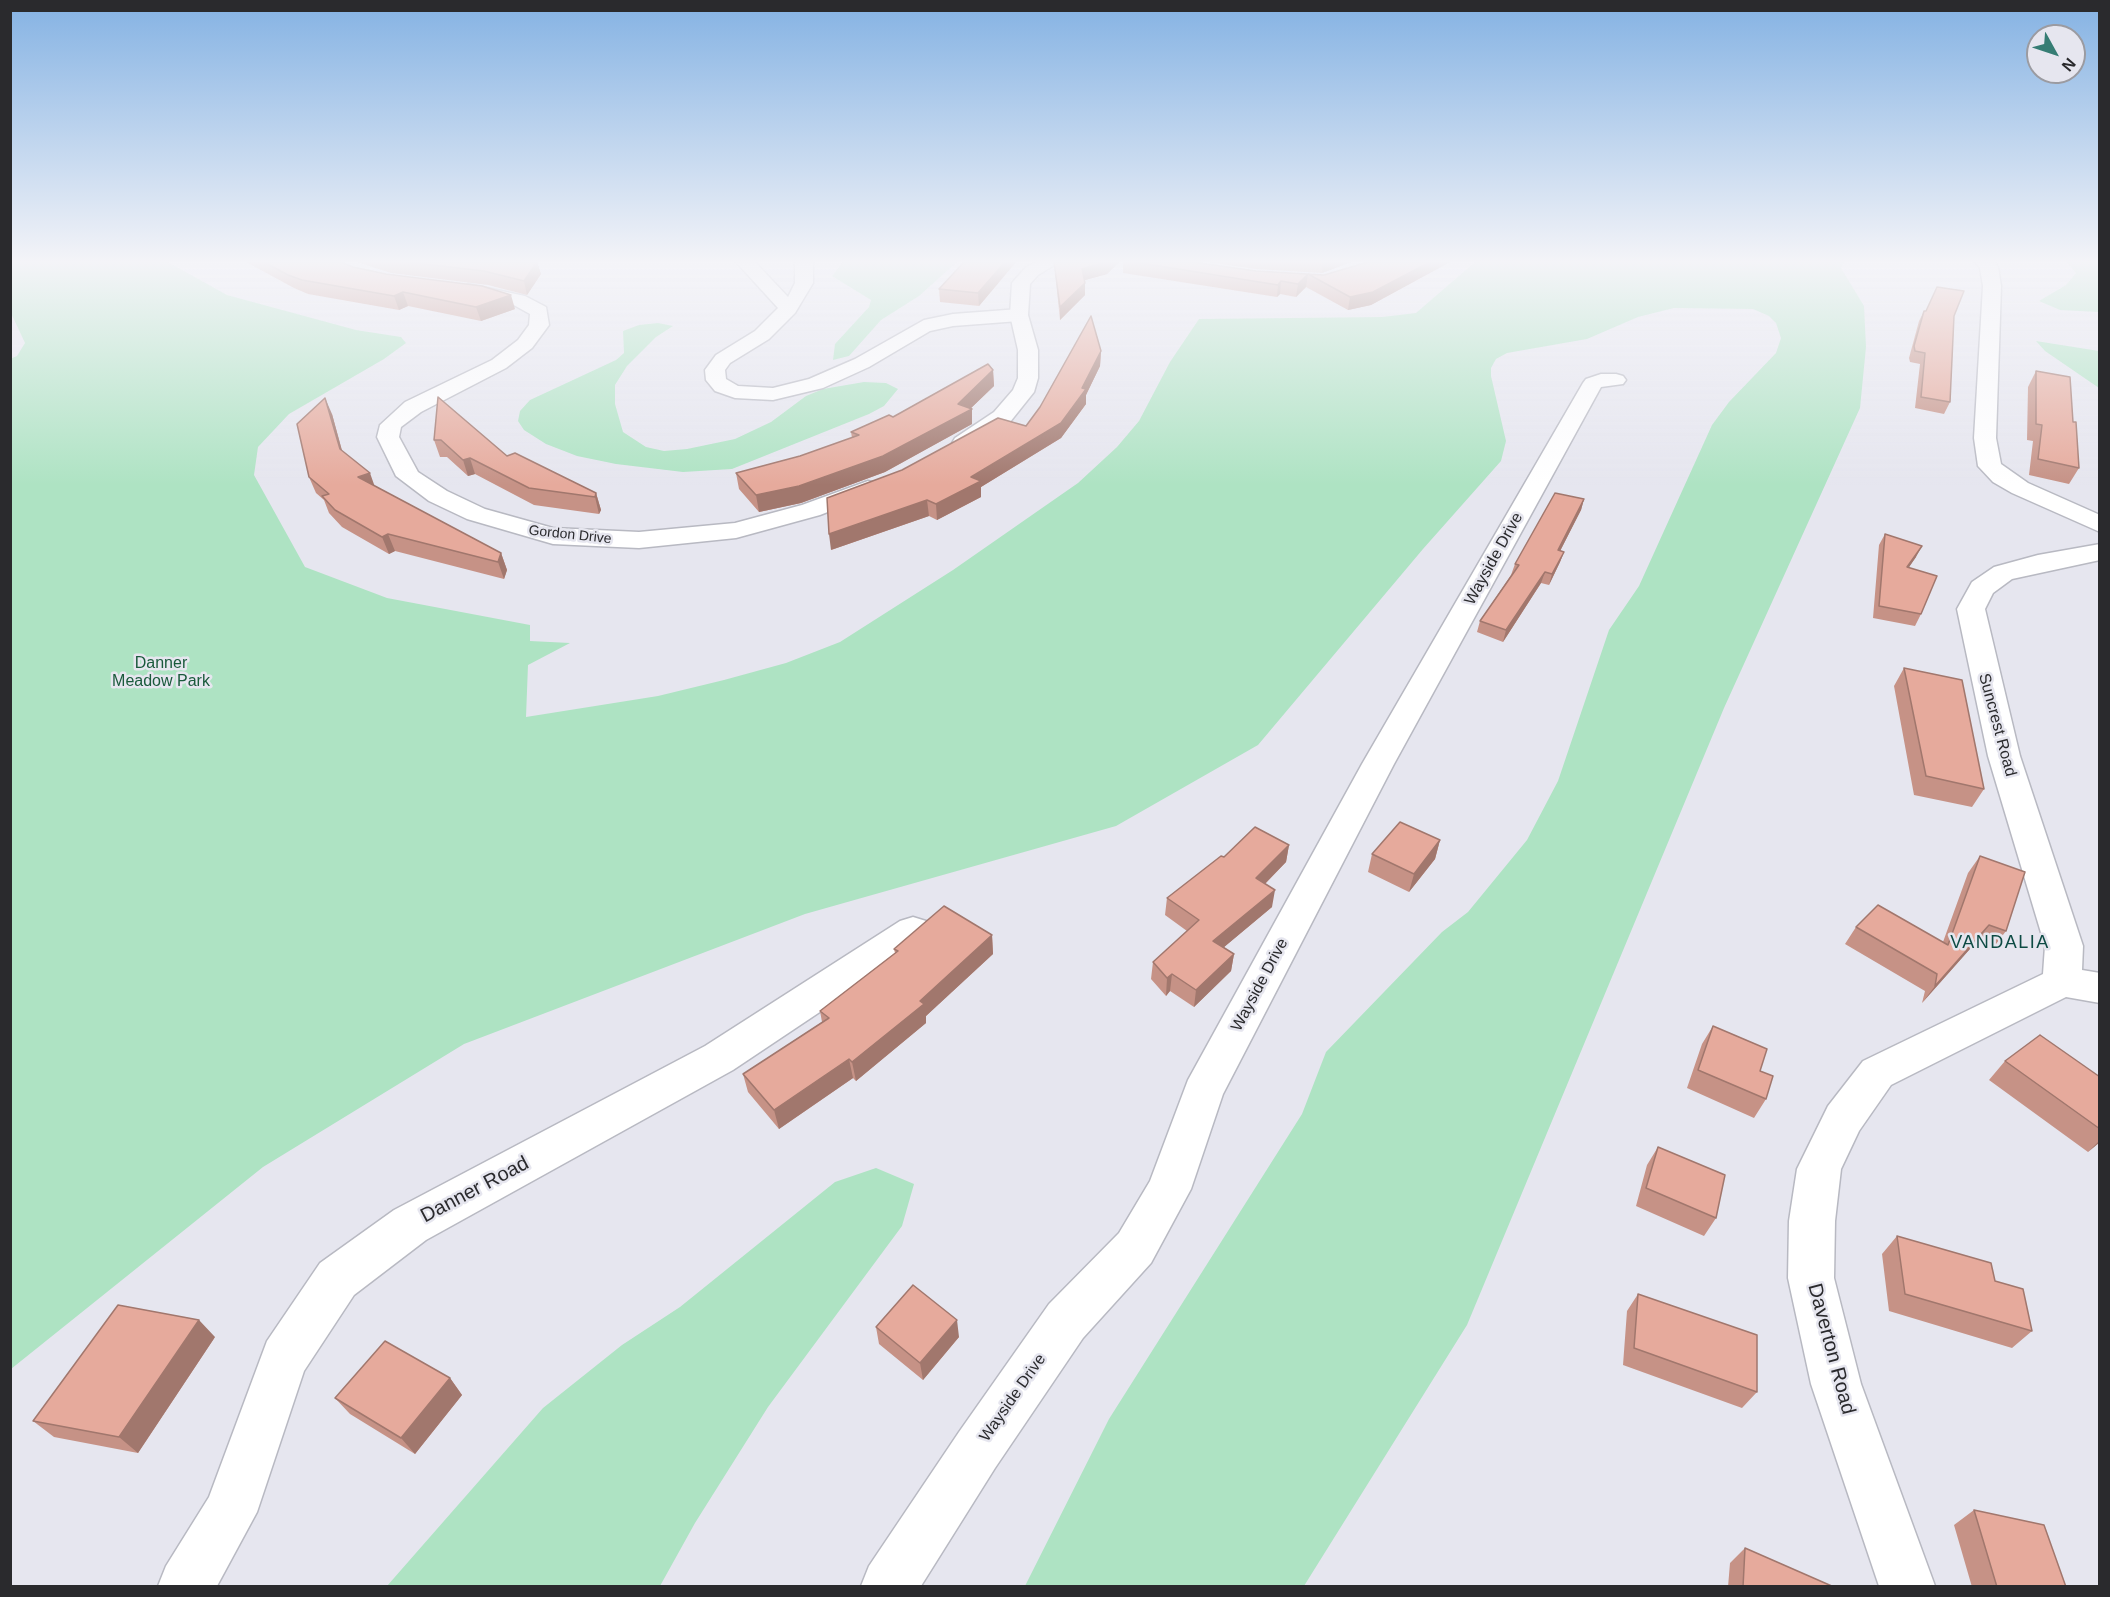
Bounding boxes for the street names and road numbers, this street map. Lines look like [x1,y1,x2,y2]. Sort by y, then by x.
street label: Wayside Drive [1461,510,1527,608]
street label: Gordon Drive [528,522,612,548]
street label: Suncrest Road [1974,671,2020,779]
street label: Wayside Drive [1227,935,1293,1035]
street label: Danner Road [417,1151,533,1229]
street label: Daverton Road [1802,1281,1860,1417]
street label: Wayside Drive [976,1350,1050,1446]

